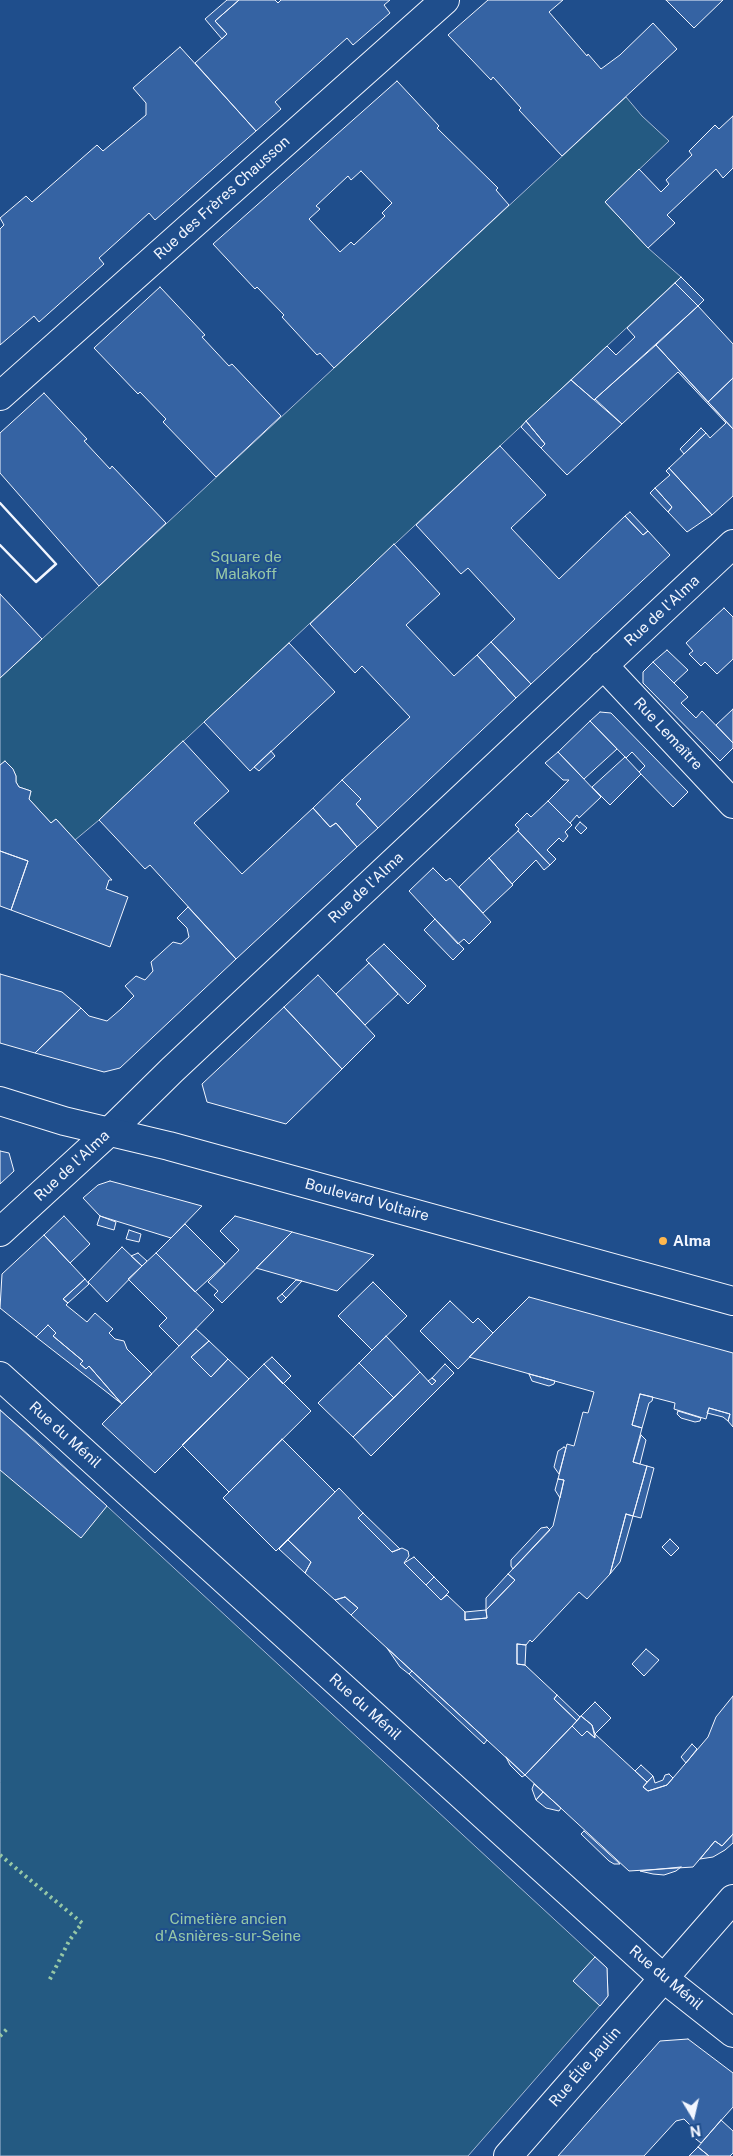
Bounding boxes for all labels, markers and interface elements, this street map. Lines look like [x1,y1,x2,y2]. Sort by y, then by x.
street label: Rue des Frères Chausson [150,132,294,264]
park label: Square de Malakoff [210,548,282,583]
street label: Rue de l'Alma [621,572,703,650]
street label: Rue Lemaître [630,694,706,774]
street label: Rue de l'Alma [325,849,407,927]
street label: Rue de l'Alma [31,1127,113,1205]
street label: Boulevard Voltaire [303,1175,431,1225]
place label: Alma [673,1232,711,1250]
marker: Alma [657,1235,669,1247]
street label: Rue du Ménil [25,1398,105,1472]
street label: Rue du Ménil [325,1670,405,1744]
park label: Cimetière ancien d'Asnières-sur-Seine [155,1910,301,1945]
street label: Rue du Ménil [625,1942,707,2014]
street label: Rue Élie Jaulin [545,2023,625,2111]
north arrow [668,2091,718,2141]
text: N [689,2122,702,2140]

